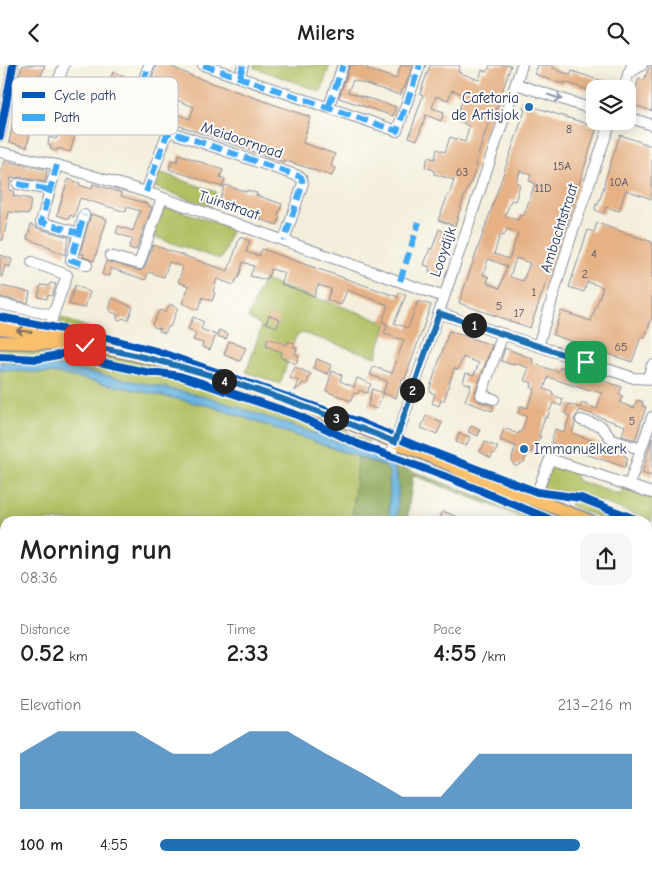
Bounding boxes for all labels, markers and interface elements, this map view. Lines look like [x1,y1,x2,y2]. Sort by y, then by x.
icon: back [20,19,48,47]
icon: search [604,19,632,47]
text: Milers [297,20,355,46]
legend [12,77,178,135]
map controls [586,80,636,130]
button: layers [586,80,636,130]
text: Cycle path [54,87,116,104]
place label: Cafetaria de Artisjok [451,89,520,124]
one-way arrow [547,93,563,102]
marker: Cafetaria de Artisjok [523,101,535,113]
text: Path [54,109,80,126]
street label: Meidoornpad [199,118,285,162]
house number: 8 [566,122,572,136]
house number: 15A [553,159,571,173]
house number: 63 [456,165,468,179]
house number: 10A [609,175,629,189]
house number: 11D [534,181,552,195]
street label: Ambachtstraat [536,181,582,275]
street label: Tuinstraat [196,186,262,224]
street label: Looydijk [426,224,460,279]
house number: 4 [591,247,597,261]
house number: 2 [582,267,588,281]
house number: 1 [532,285,537,299]
house number: 5 [496,299,502,313]
house number: 17 [514,306,525,320]
pin: 1 [462,313,486,337]
text: 1 [472,317,477,334]
pin [64,324,106,366]
one-way arrow [17,326,33,336]
icon: check [71,331,99,359]
house number: 65 [614,340,628,354]
pin [565,341,607,383]
icon: arrive [572,348,600,376]
pin: 4 [212,369,236,393]
text: 4 [221,373,228,390]
pin: 2 [400,377,424,403]
text: 2 [409,382,416,399]
pin: 3 [324,405,348,431]
text: 3 [333,410,340,427]
house number: 5 [629,414,635,428]
place label: Immanuëlkerk [534,440,628,458]
marker: Immanuëlkerk [518,443,530,455]
button: share [580,533,632,585]
text: Morning run [20,534,172,566]
text: 08:36 [20,569,58,587]
text: Distance [20,621,70,638]
text: Time [227,621,256,638]
text: Pace [433,621,462,638]
text: 0.52 [20,638,65,667]
text: 2:33 [227,638,269,667]
text: 4:55 [433,638,477,667]
text: km [65,648,88,665]
text: /km [477,648,506,665]
text: Elevation [20,696,81,714]
text: 213–216 m [558,696,632,714]
text: 100 m [20,836,63,854]
text: 4:55 [100,836,128,854]

